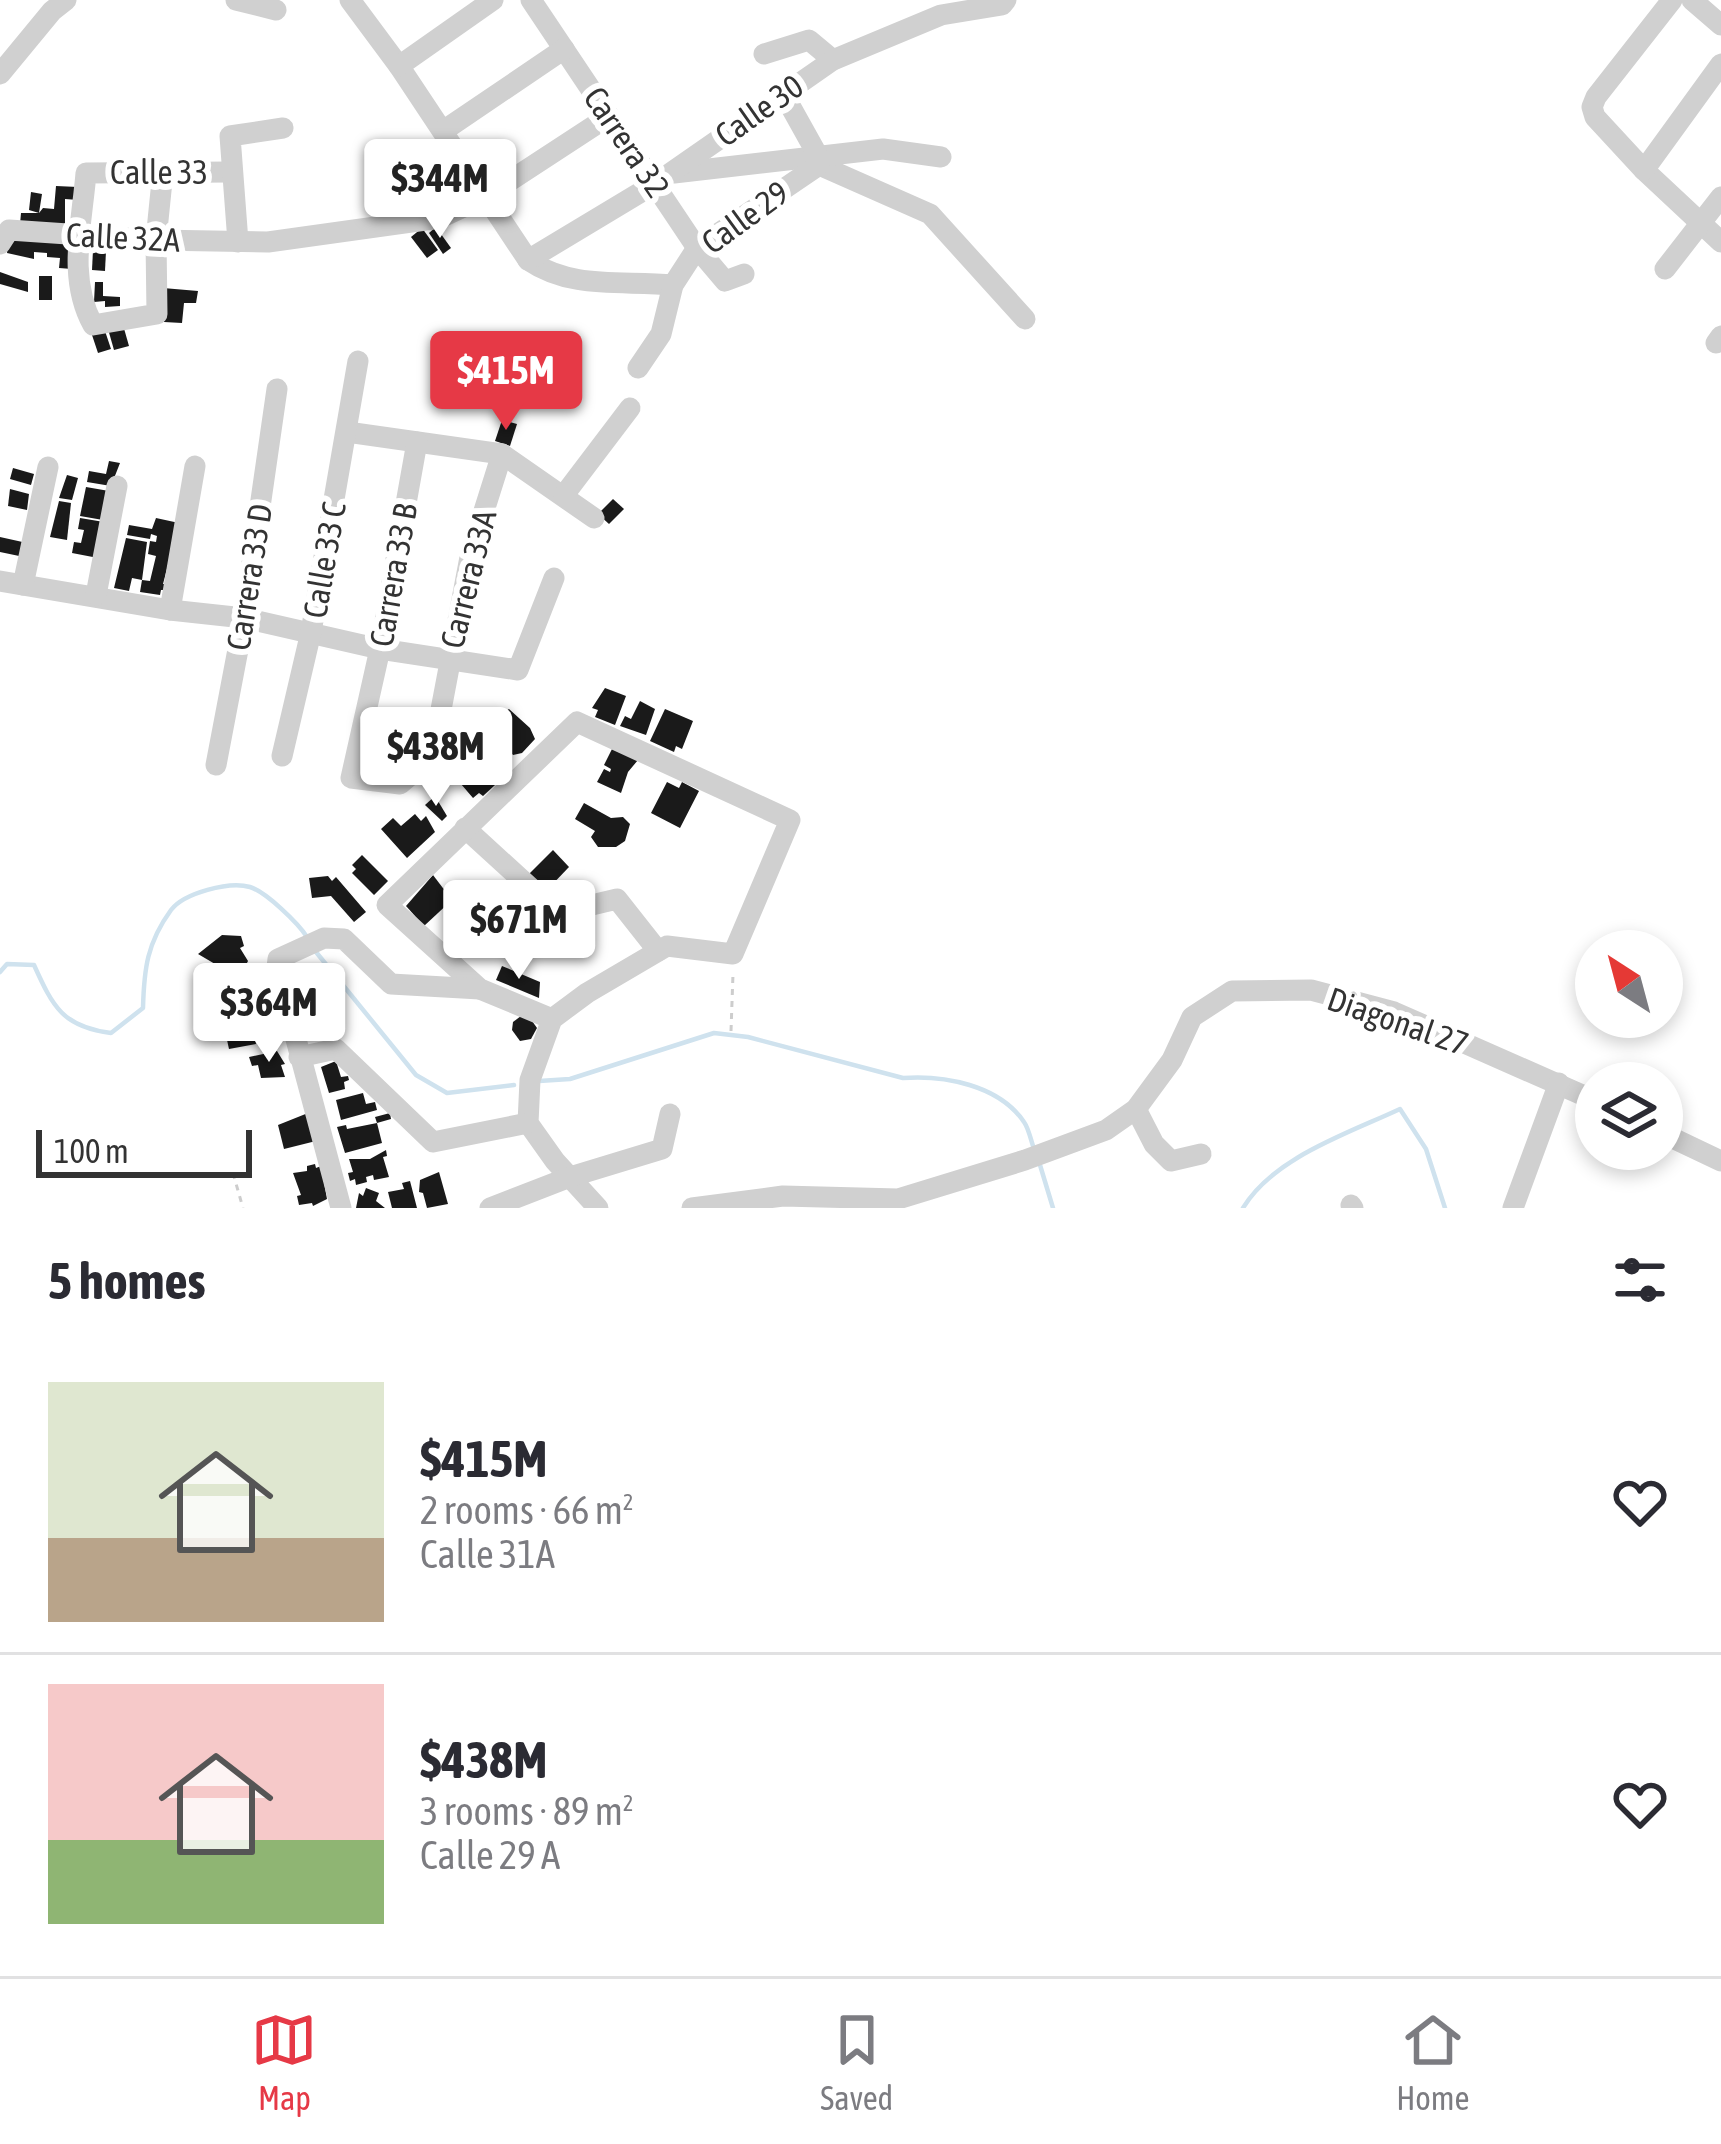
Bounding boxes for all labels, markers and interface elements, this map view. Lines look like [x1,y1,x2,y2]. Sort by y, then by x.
street label: Calle 30 [708,66,810,154]
street label: Carrera 32 [576,80,678,204]
pin: $344M [356,139,524,241]
street label: Calle 33 [110,153,208,191]
text: $344M [391,156,489,200]
street label: Calle 29 [694,173,796,261]
street label: Calle 32A [65,215,182,259]
pin: $415M [422,331,590,433]
text: $415M [457,348,555,392]
street label: Calle 33 C [295,499,353,621]
street label: Carrera 33 B [362,500,424,650]
street label: Carrera 33 D [219,501,279,653]
street label: Carrera 33A [433,505,504,652]
pin: $438M [352,707,520,809]
text: $438M [387,724,485,768]
pin: $671M [435,880,603,982]
text: $671M [470,897,568,941]
north arrow [1575,930,1683,1038]
map controls [1575,930,1683,1170]
pin: $364M [185,963,353,1065]
street label: Diagonal 27 [1323,979,1473,1063]
text: $364M [220,980,318,1024]
button: layers [1575,1062,1683,1170]
scale bar [36,1124,252,1177]
text: 100 m [54,1132,129,1170]
icon: filters [1607,1247,1673,1313]
text: 5 homes [48,1251,206,1310]
text: $415M [420,1429,548,1488]
icon: home [144,1430,288,1574]
icon: heart [1607,1469,1673,1535]
text: 2 rooms · 66 m² [420,1488,634,1532]
text: Calle 31A [420,1532,555,1576]
text: $438M [420,1730,548,1789]
icon: home [144,1732,288,1876]
icon: heart [1607,1771,1673,1837]
text: 3 rooms · 89 m² [420,1789,634,1833]
text: Calle 29 A [420,1833,560,1877]
tab: Map [251,2007,317,2117]
tab: Saved [820,2007,893,2117]
tab: Home [1396,2007,1470,2117]

